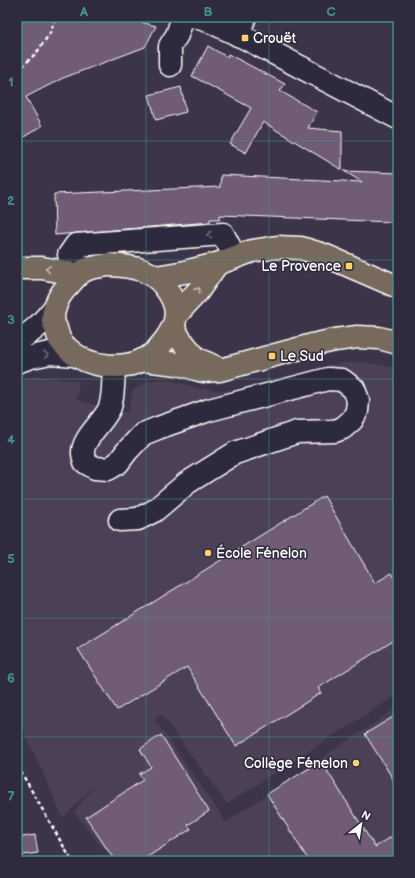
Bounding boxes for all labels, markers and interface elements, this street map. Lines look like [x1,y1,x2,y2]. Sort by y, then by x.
text: A [79,4,88,20]
text: B [203,4,213,20]
text: C [326,4,336,20]
place label: Crouët [253,30,297,47]
marker: Crouët [240,33,250,43]
text: 1 [8,74,14,90]
text: 2 [7,193,15,209]
one-way arrow [206,231,213,240]
place label: Le Provence [261,258,341,275]
marker: Le Provence [344,261,354,271]
one-way arrow [44,265,51,274]
one-way arrow [193,288,200,295]
text: 3 [7,312,15,328]
place label: Le Sud [280,348,324,365]
one-way arrow [42,351,49,360]
marker: Le Sud [267,351,277,361]
text: 4 [7,432,15,448]
place label: École Fénelon [216,544,307,562]
marker: École Fénelon [203,548,213,558]
text: 5 [7,551,15,567]
text: 6 [7,670,15,686]
place label: Collège Fénelon [244,755,348,772]
marker: Collège Fénelon [351,758,361,768]
text: 7 [7,789,15,805]
north arrow [341,804,381,844]
text: N [359,808,373,823]

